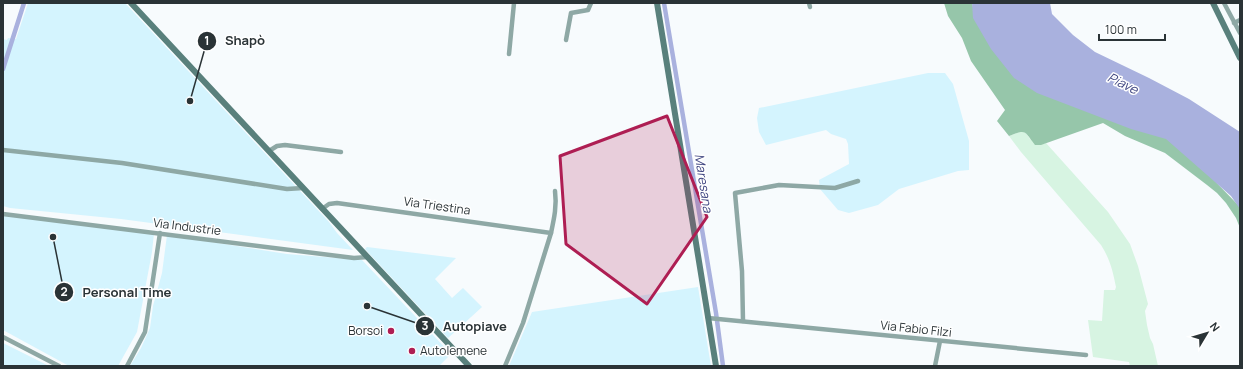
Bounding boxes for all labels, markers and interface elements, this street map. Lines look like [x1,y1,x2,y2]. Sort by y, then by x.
scale bar [1099,16,1165,42]
text: 100 m [1105,21,1137,38]
callout: Shapò [197,28,274,53]
text: Shapò [225,31,265,49]
text: 1 [204,32,210,49]
water label: Piave [1105,68,1142,99]
water label: Maresana [690,152,718,214]
street label: Via Triestina [403,192,472,219]
street label: Via Industrie [152,214,222,239]
callout: Personal Time [54,279,179,304]
text: 2 [60,283,68,300]
text: Personal Time [83,283,172,301]
north arrow [1187,313,1227,353]
callout: Autopiave [415,314,515,339]
street label: Via Fabio Filzi [880,316,953,341]
text: 3 [422,317,429,334]
text: Autopiave [443,317,507,335]
text: N [1207,319,1224,334]
place label: Borsoi [348,322,383,339]
marker: Borsoi [386,326,396,336]
place label: Autolemene [420,342,487,359]
marker: Autolemene [407,346,417,356]

